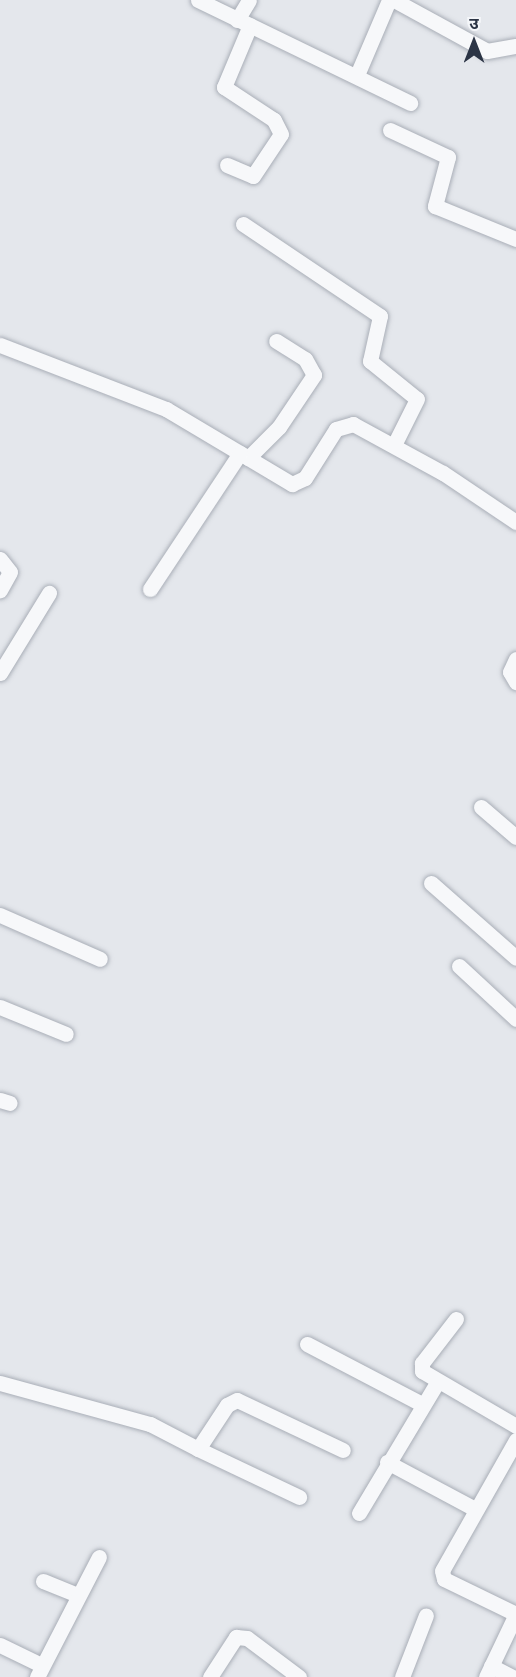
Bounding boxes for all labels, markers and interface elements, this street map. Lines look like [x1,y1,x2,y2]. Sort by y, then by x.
north arrow [444,12,504,72]
text: उ [469,13,479,34]

